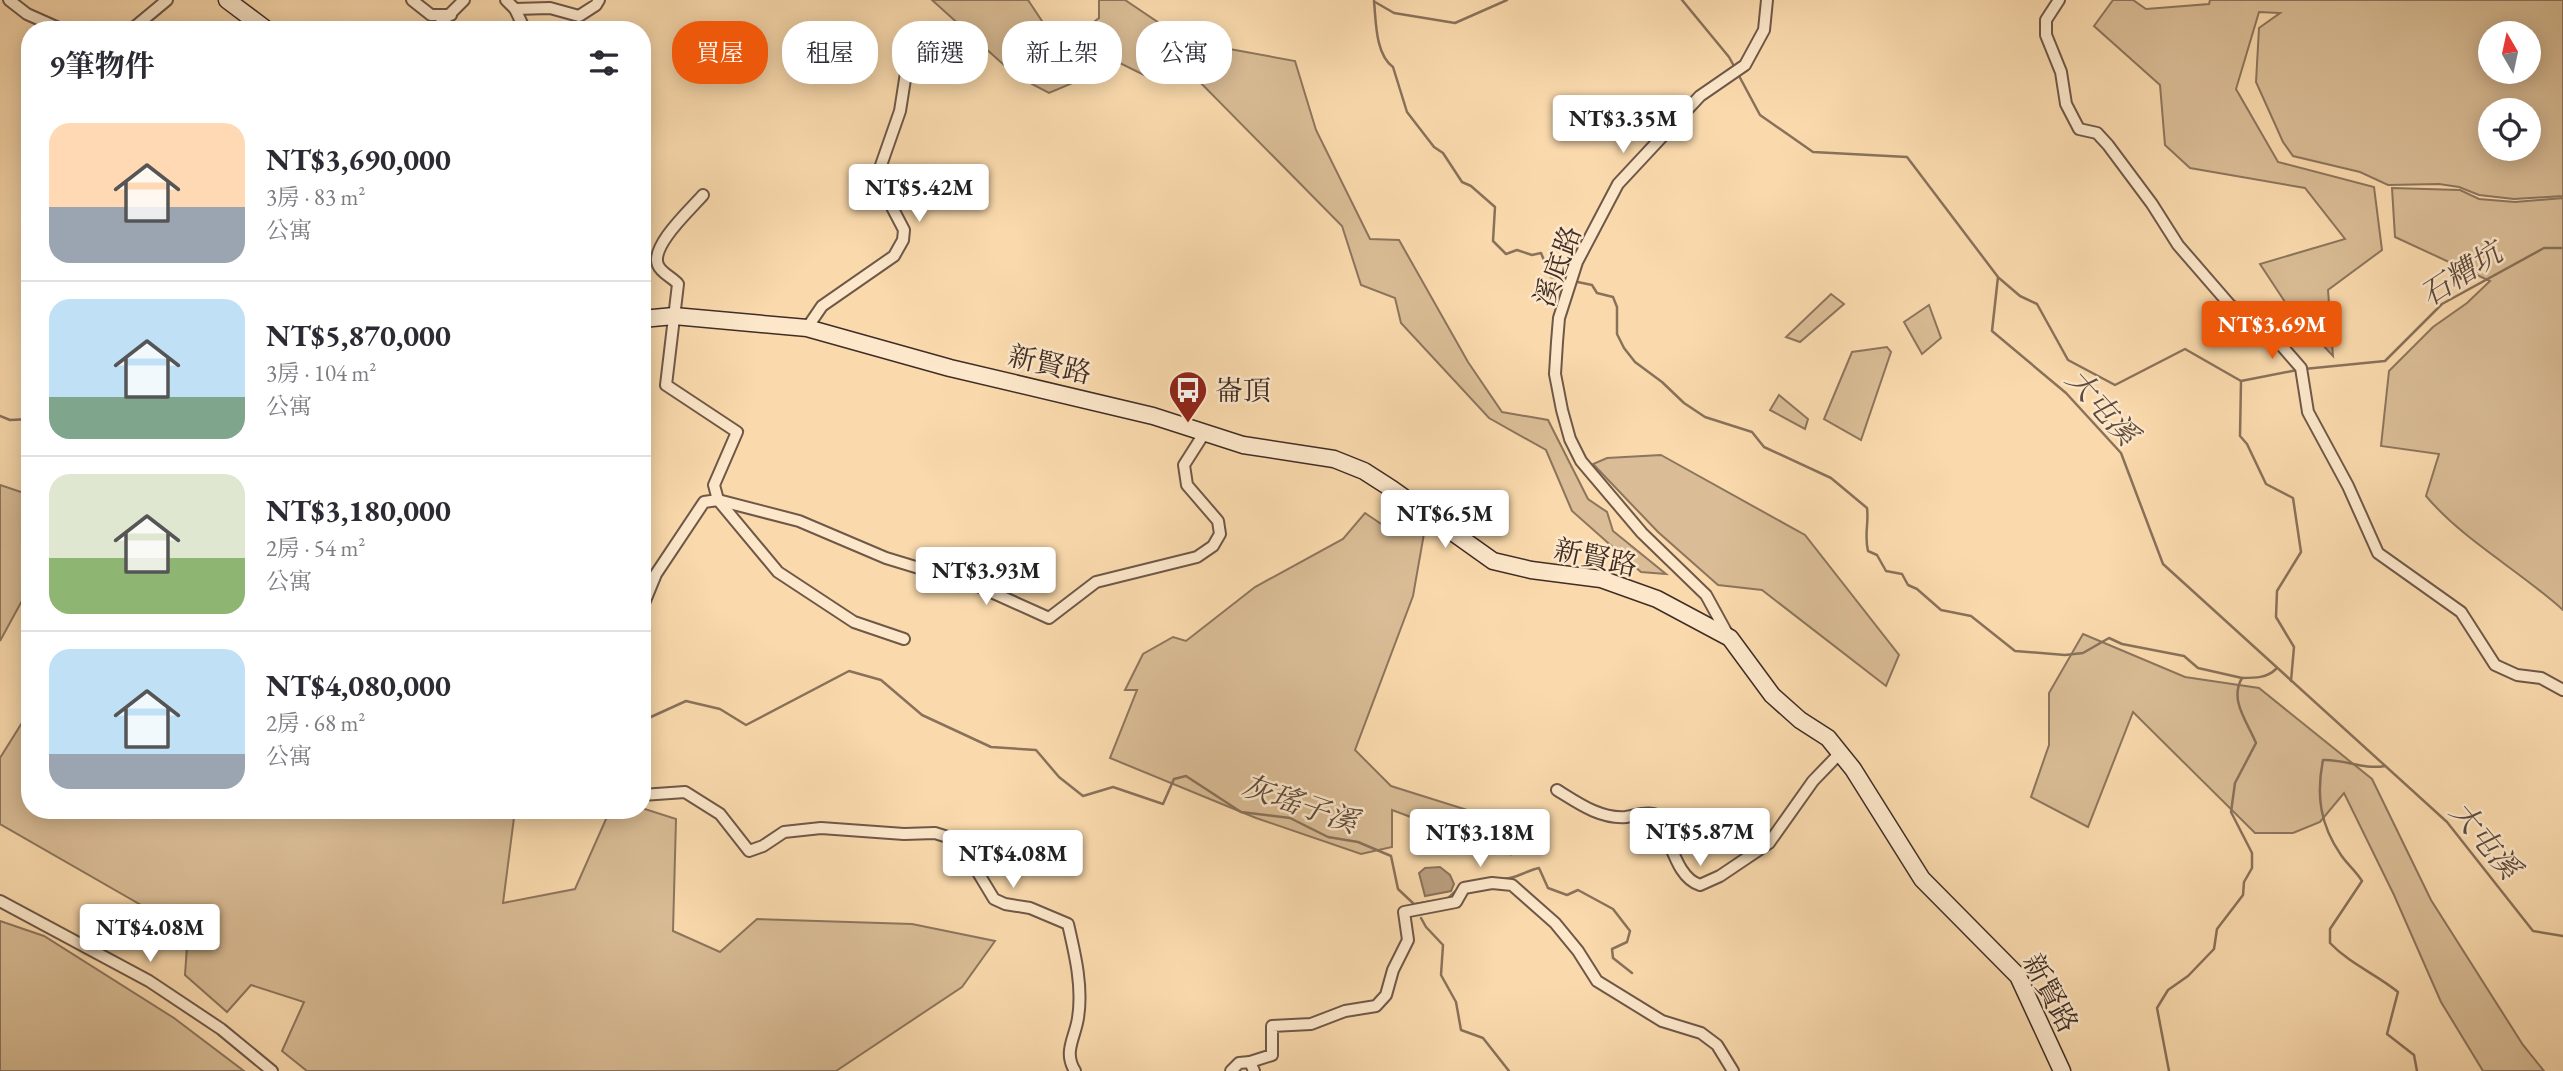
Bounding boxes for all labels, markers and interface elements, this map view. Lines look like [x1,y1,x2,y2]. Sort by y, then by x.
chip: 買屋 [672,21,768,84]
chip: 租屋 [782,21,878,84]
chip: 篩選 [892,21,988,84]
chip: 新上架 [1002,21,1122,84]
chip: 公寓 [1136,21,1232,84]
north arrow [2478,21,2541,84]
map controls [2478,21,2541,161]
icon: filters [585,44,623,82]
text: 9筆物件 [49,46,155,85]
pin: NT$3.35M [1551,96,1695,155]
button: locate [2478,98,2541,161]
text: NT$3.35M [1569,103,1677,133]
text: NT$3,690,000 [266,140,451,179]
icon: home [105,151,189,235]
pin: NT$5.42M [847,164,991,224]
text: NT$5.42M [865,172,973,202]
text: 3房 · 83 m² [266,182,365,212]
text: 公寓 [266,215,312,245]
street label: 溪底路 [1525,220,1589,312]
water label: 石糟坑 [2412,231,2512,314]
pin: NT$3.69M [2200,302,2344,361]
text: NT$3.69M [2218,309,2326,339]
text: NT$5,870,000 [266,316,451,355]
icon: home [105,327,189,411]
street label: 新賢路 [1005,337,1095,391]
text: 3房 · 104 m² [266,358,376,388]
water label: 大屯溪 [2058,360,2149,455]
bus stop icon: 崙頂 [1167,369,1209,424]
place label: 崙頂 [1215,372,1271,408]
text: 公寓 [266,391,312,421]
pin: NT$6.5M [1380,490,1510,550]
text: NT$3,180,000 [266,491,451,530]
text: NT$6.5M [1397,498,1493,528]
icon: home [105,502,189,586]
street label: 新賢路 [1551,531,1641,583]
text: 2房 · 54 m² [266,533,365,563]
pin: NT$3.93M [914,548,1058,607]
text: NT$3.93M [932,555,1040,585]
text: 公寓 [266,566,312,596]
text: NT$4,080,000 [266,666,451,705]
icon: home [105,677,189,761]
text: 2房 · 68 m² [266,708,365,738]
text: 公寓 [266,741,312,771]
water label: 灰瑤子溪 [1237,766,1366,842]
water label: 大屯溪 [2442,793,2531,889]
pin: NT$5.87M [1628,808,1772,868]
pin: NT$3.18M [1408,810,1552,869]
text: NT$5.87M [1646,816,1754,846]
text: NT$3.18M [1426,817,1534,847]
pin: NT$4.08M [941,830,1085,890]
text: NT$4.08M [959,838,1067,868]
pin: NT$4.08M [78,904,222,964]
text: NT$4.08M [96,912,204,942]
street label: 新賢路 [2015,947,2087,1039]

